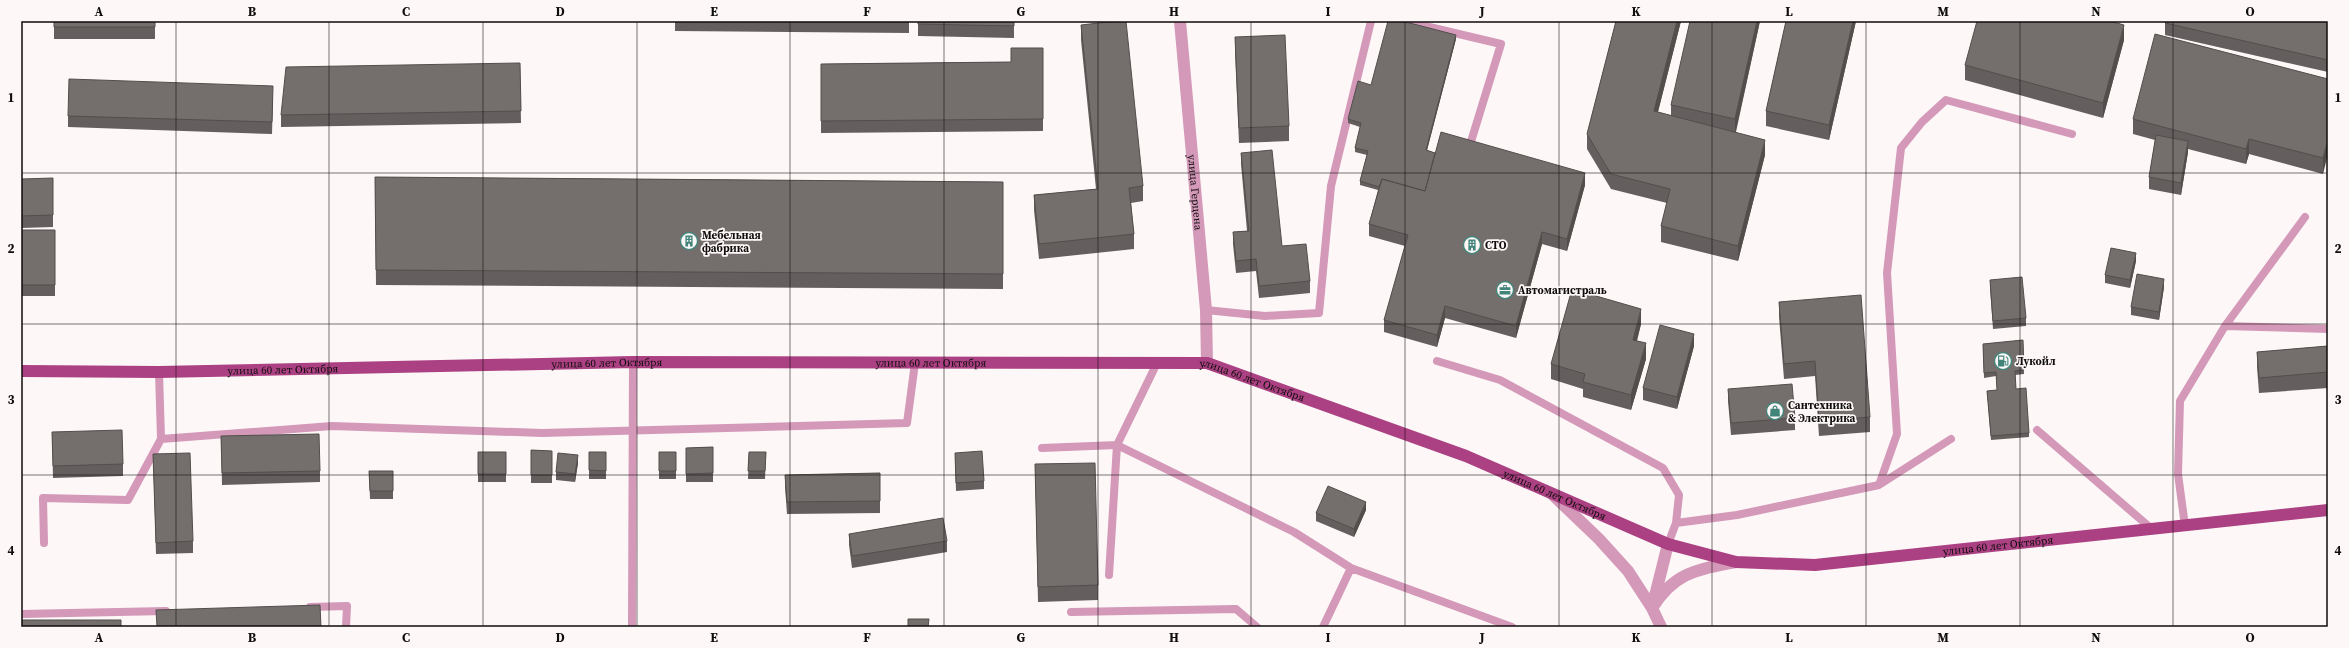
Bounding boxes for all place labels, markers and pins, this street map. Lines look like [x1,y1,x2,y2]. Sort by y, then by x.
place label: Мебельная фабрика [702,228,761,256]
building icon: Мебельная фабрика [679,231,699,251]
building icon: СТО [1462,235,1482,255]
place label: СТО [1485,238,1507,253]
office icon: Автомагистраль [1495,280,1515,300]
place label: Автомагистраль [1518,283,1607,298]
fuel station icon: Лукойл [1993,351,2013,371]
place label: Лукойл [2016,354,2056,369]
place label: Сантехника & Электрика [1788,398,1856,426]
shop icon: Сантехника & Электрика [1765,401,1785,421]

